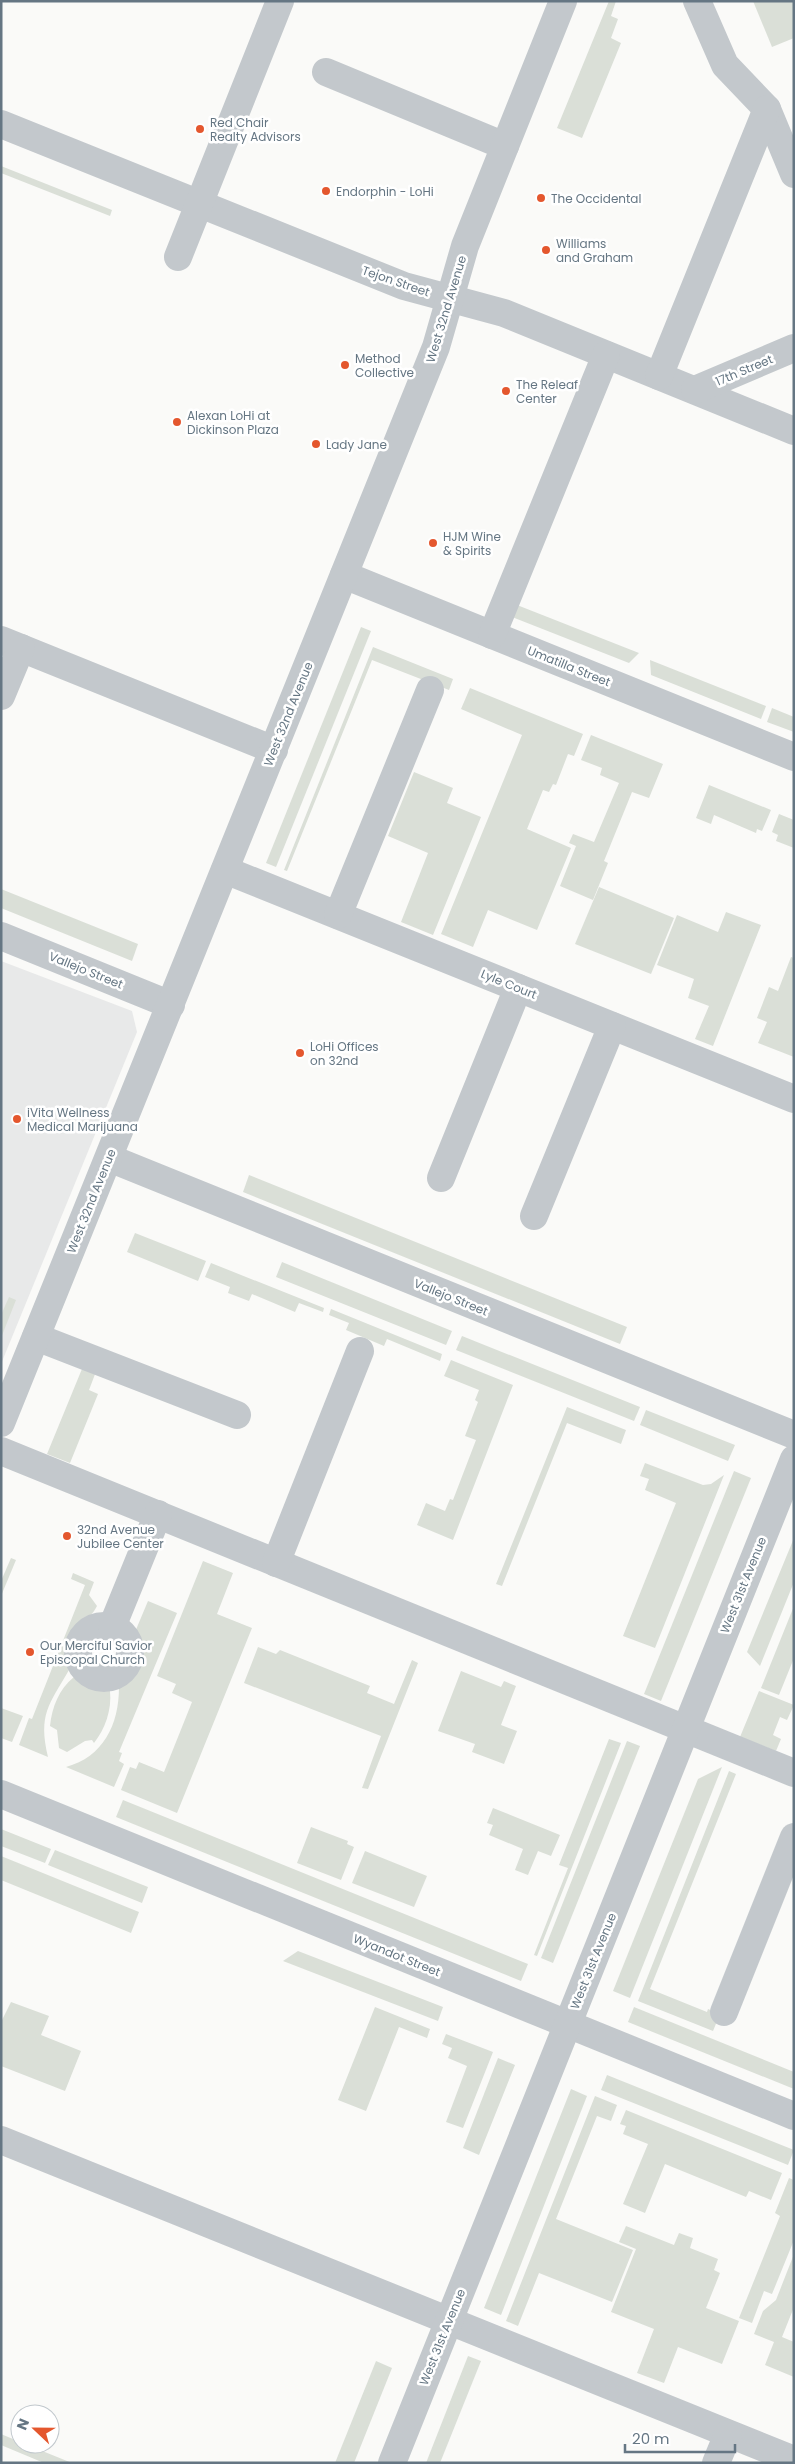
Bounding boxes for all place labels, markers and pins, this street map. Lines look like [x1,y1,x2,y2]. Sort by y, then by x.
place label: Red Chair Realty Advisors [210,114,301,145]
marker: Red Chair Realty Advisors [194,123,206,135]
place label: Endorphin - LoHi [336,183,434,200]
marker: Endorphin - LoHi [320,185,332,197]
place label: The Occidental [551,190,641,207]
marker: The Occidental [535,192,547,204]
place label: Williams and Graham [556,235,633,266]
marker: Williams and Graham [540,244,552,256]
place label: Method Collective [355,350,414,381]
marker: Method Collective [339,359,351,371]
place label: The Releaf Center [516,376,578,407]
marker: The Releaf Center [500,385,512,397]
place label: Alexan LoHi at Dickinson Plaza [187,407,279,438]
marker: Alexan LoHi at Dickinson Plaza [171,416,183,428]
place label: Lady Jane [326,436,387,453]
marker: Lady Jane [310,438,322,450]
place label: HJM Wine & Spirits [443,528,501,559]
marker: HJM Wine & Spirits [427,537,439,549]
place label: LoHi Offices on 32nd [310,1038,379,1069]
marker: LoHi Offices on 32nd [294,1047,306,1059]
place label: iVita Wellness Medical Marijuana [27,1104,138,1135]
marker: iVita Wellness Medical Marijuana [11,1113,23,1125]
place label: 32nd Avenue Jubilee Center [77,1521,164,1552]
marker: 32nd Avenue Jubilee Center [61,1530,73,1542]
place label: Our Merciful Savior Episcopal Church [40,1637,153,1668]
marker: Our Merciful Savior Episcopal Church [24,1646,36,1658]

